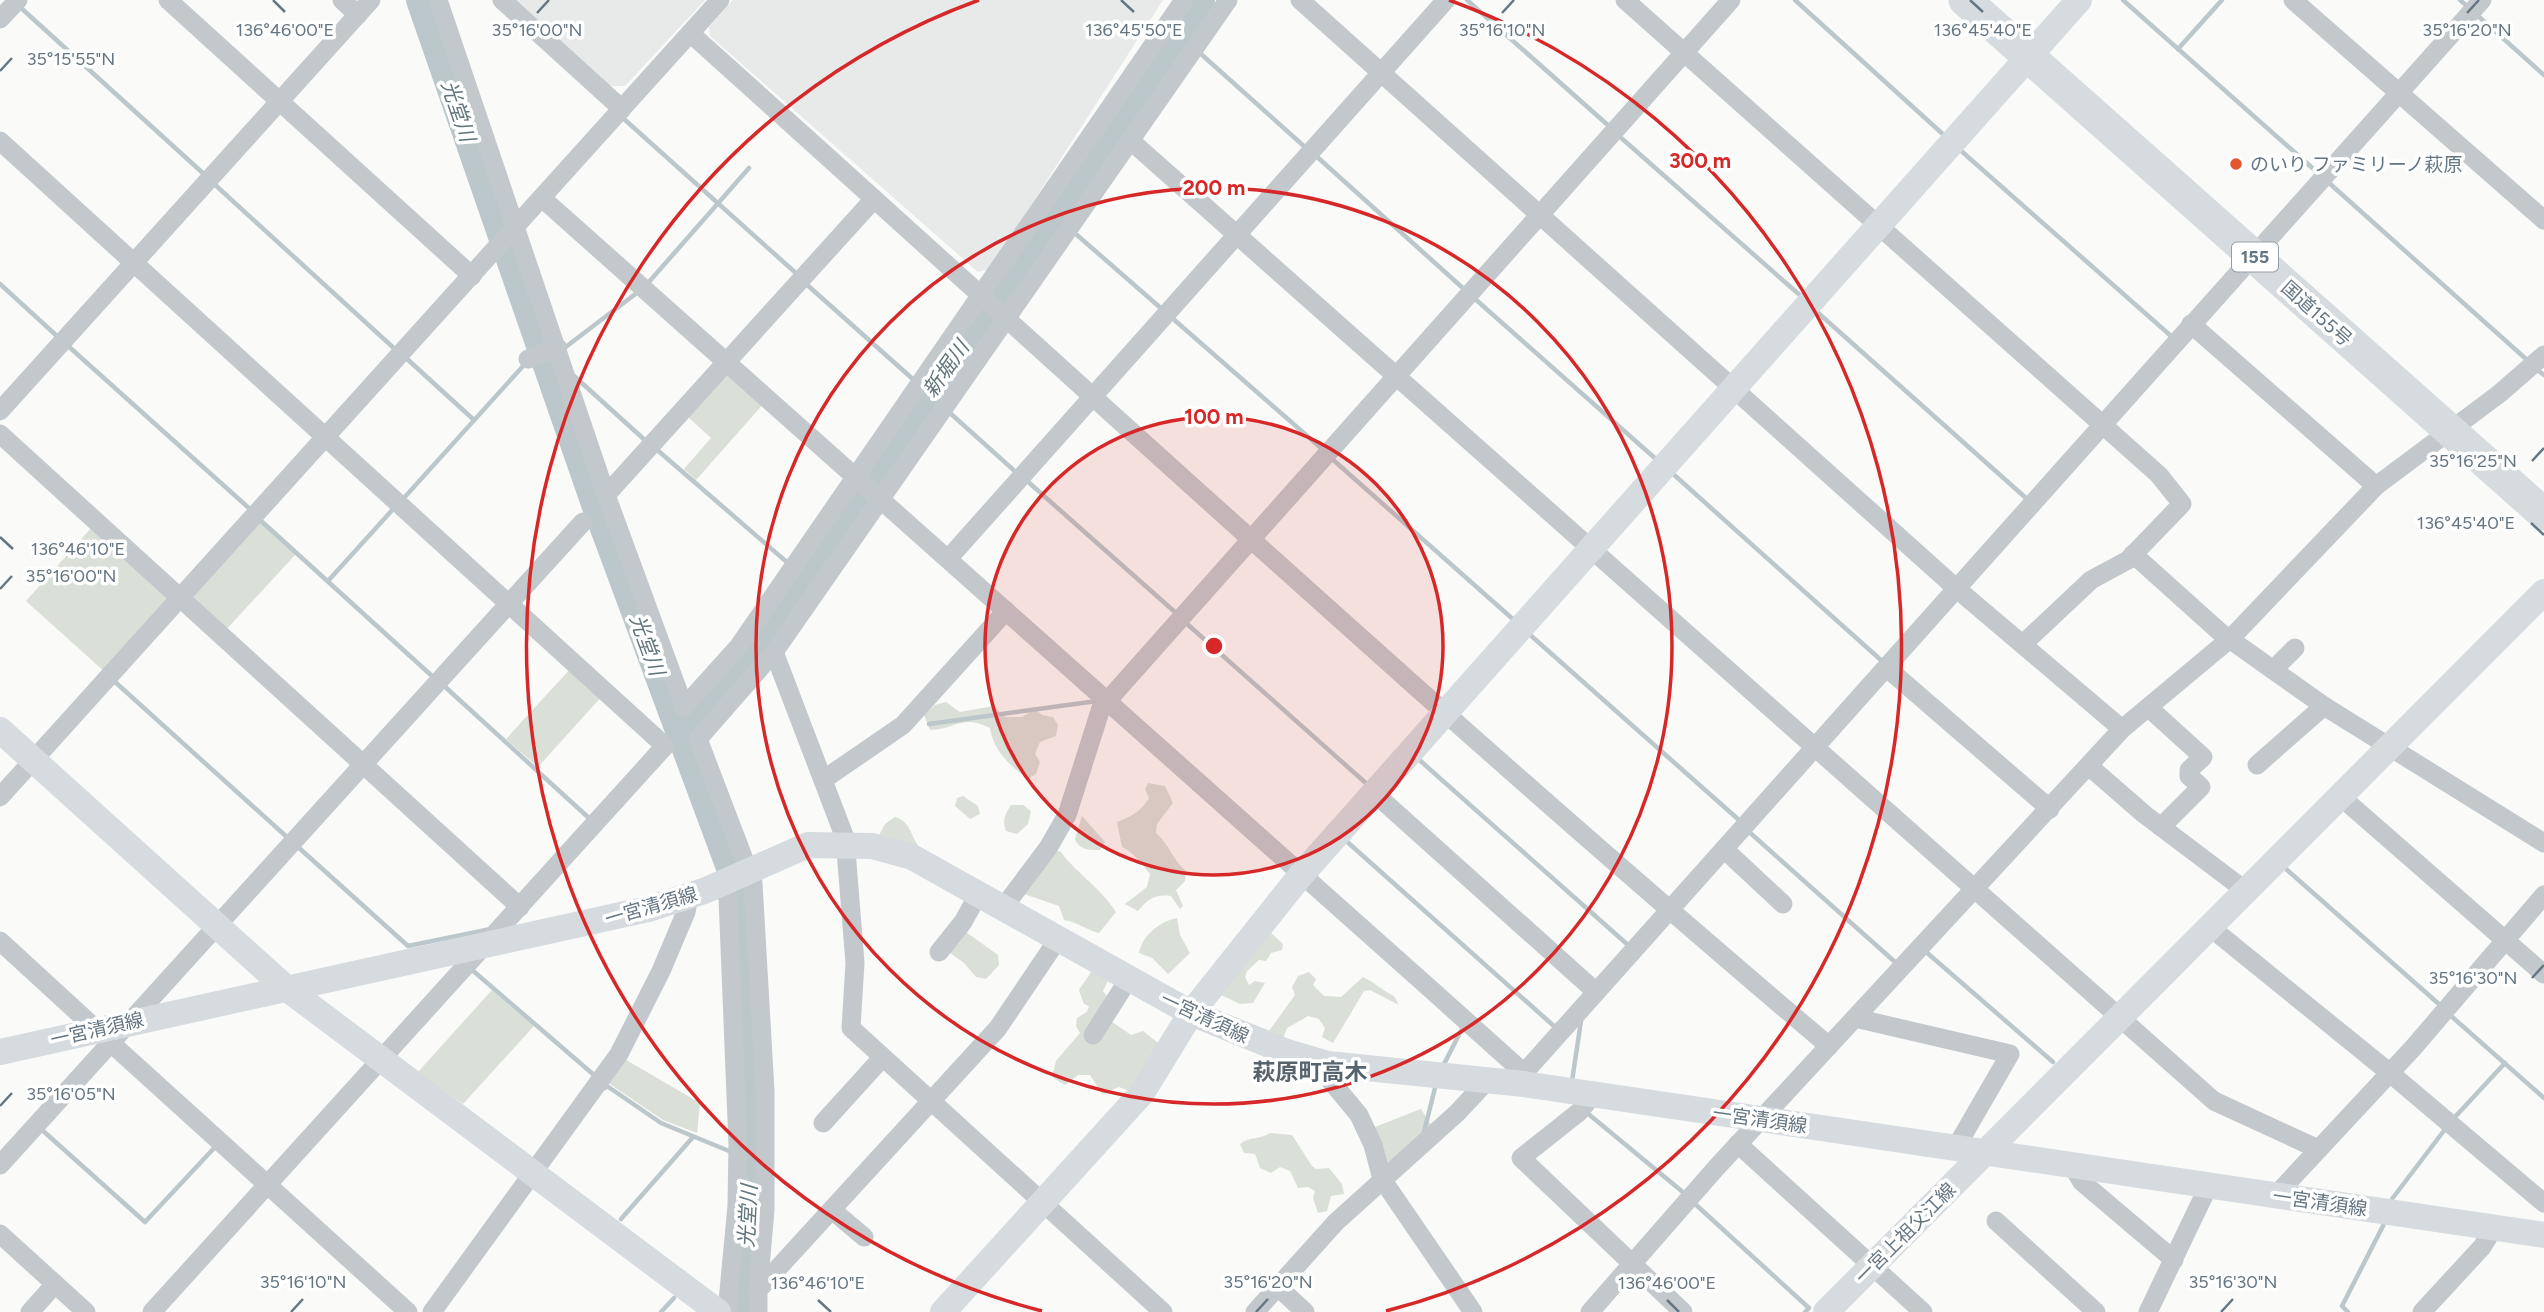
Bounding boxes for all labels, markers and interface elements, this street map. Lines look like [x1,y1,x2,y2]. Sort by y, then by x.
text: 136°46'00"E [236,19,334,41]
text: 35°16'00"N [492,19,582,41]
text: 136°45'50"E [1085,19,1183,41]
text: 35°16'10"N [1459,19,1545,41]
text: 136°45'40"E [1934,19,2032,41]
text: 35°16'20"N [2422,19,2512,41]
text: 35°15'55"N [27,48,115,70]
water label: 光堂川 [436,77,481,147]
text: 300 m [1669,148,1731,173]
place label: のいり ファミリーノ萩原 [2250,153,2463,176]
marker: のいり ファミリーノ萩原 [2228,156,2244,172]
text: 200 m [1183,175,1245,200]
road number: 155 [2232,243,2278,272]
street label: 国道155号 [2277,276,2357,351]
water label: 新堀川 [917,334,975,402]
text: 100 m [1184,404,1244,429]
text: 35°16'25"N [2429,450,2517,472]
text: 136°45'40"E [2417,512,2515,534]
text: 136°46'10"E [31,538,125,560]
text: 35°16'00"N [26,565,116,587]
water label: 光堂川 [625,611,671,681]
centre of rings [1202,634,1226,658]
street label: 一宮清須線 [602,882,700,931]
text: 35°16'30"N [2428,967,2518,989]
street label: 一宮清須線 [1157,987,1253,1048]
street label: 一宮清須線 [48,1008,146,1051]
district label: 萩原町高木 [1253,1058,1368,1086]
text: 35°16'05"N [26,1083,116,1105]
street label: 一宮清須線 [1711,1101,1809,1137]
street label: 一宮上祖父江線 [1850,1178,1961,1289]
water label: 光堂川 [733,1182,762,1248]
street label: 一宮清須線 [2271,1184,2369,1220]
text: 35°16'10"N [260,1271,346,1293]
text: 35°16'20"N [1223,1271,1313,1293]
text: 35°16'30"N [2188,1271,2278,1293]
text: 136°46'10"E [771,1272,865,1294]
text: 136°46'00"E [1618,1272,1716,1294]

